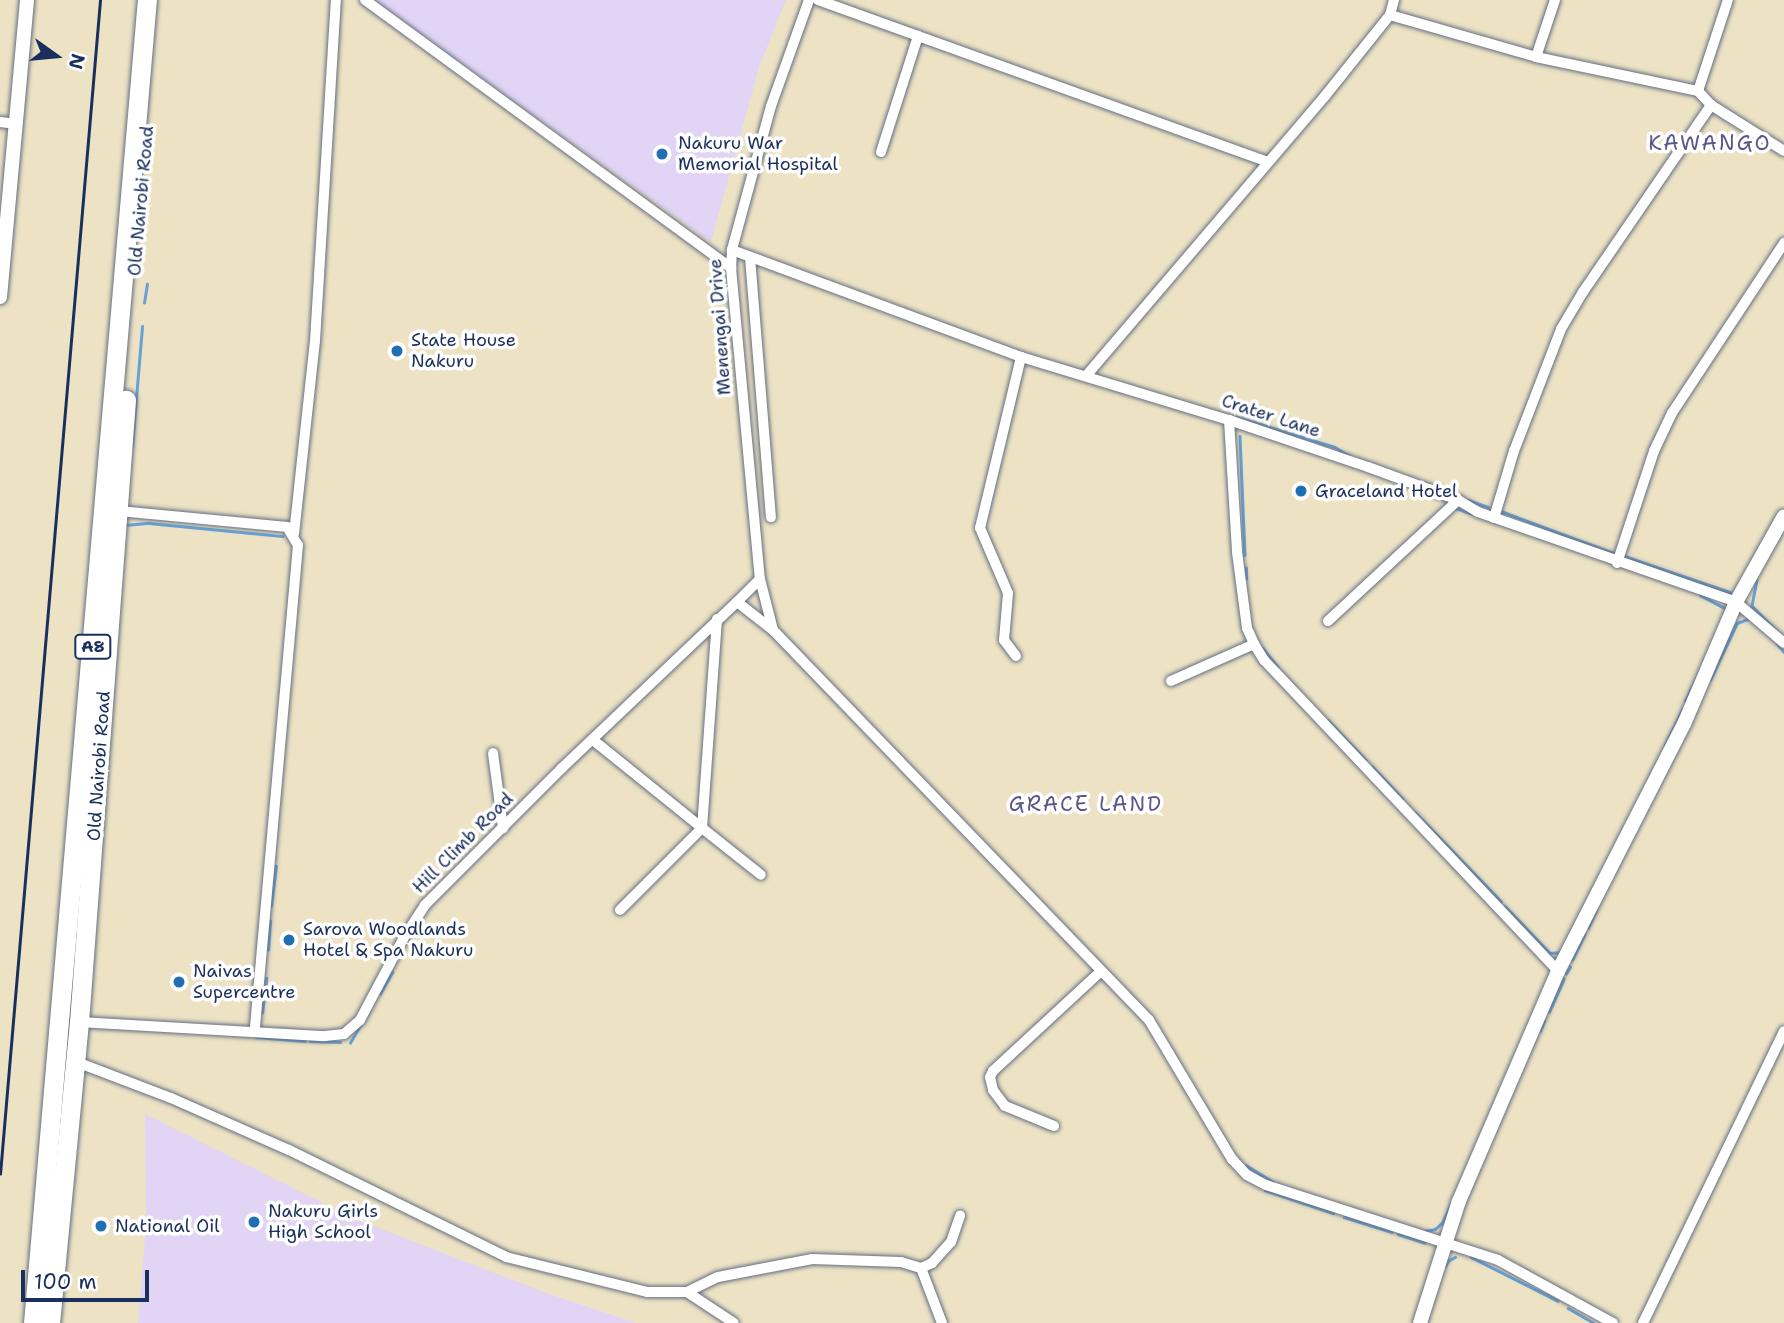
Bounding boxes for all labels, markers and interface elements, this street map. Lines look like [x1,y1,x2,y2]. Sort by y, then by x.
north arrow [21,21,91,91]
text: N [63,51,91,72]
street label: Old Nairobi Road [124,125,158,277]
district label: KAWANGO [1649,130,1771,156]
place label: Nakuru War Memorial Hospital [678,133,838,176]
marker: Nakuru War Memorial Hospital [652,144,672,164]
street label: Menengai Drive [704,258,736,396]
place label: State House Nakuru [411,330,516,372]
marker: State House Nakuru [389,343,405,359]
street label: Crater Lane [1219,390,1323,442]
place label: Graceland Hotel [1315,480,1458,502]
marker: Graceland Hotel [1293,483,1309,499]
road number: A8 [74,634,112,660]
street label: Old Nairobi Road [83,690,115,842]
street label: Hill Climb Road [408,788,518,898]
district label: GRACE LAND [1010,791,1162,817]
place label: Sarova Woodlands Hotel & Spa Nakuru [303,919,473,962]
marker: Sarova Woodlands Hotel & Spa Nakuru [281,932,297,948]
place label: Naivas Supercentre [193,961,295,1004]
marker: Naivas Supercentre [171,974,187,990]
place label: Nakuru Girls High School [268,1201,378,1244]
marker: Nakuru Girls High School [246,1214,262,1230]
place label: National Oil [115,1215,220,1237]
marker: National Oil [93,1218,109,1234]
scale bar [24,1256,152,1300]
text: 100 m [34,1268,97,1296]

